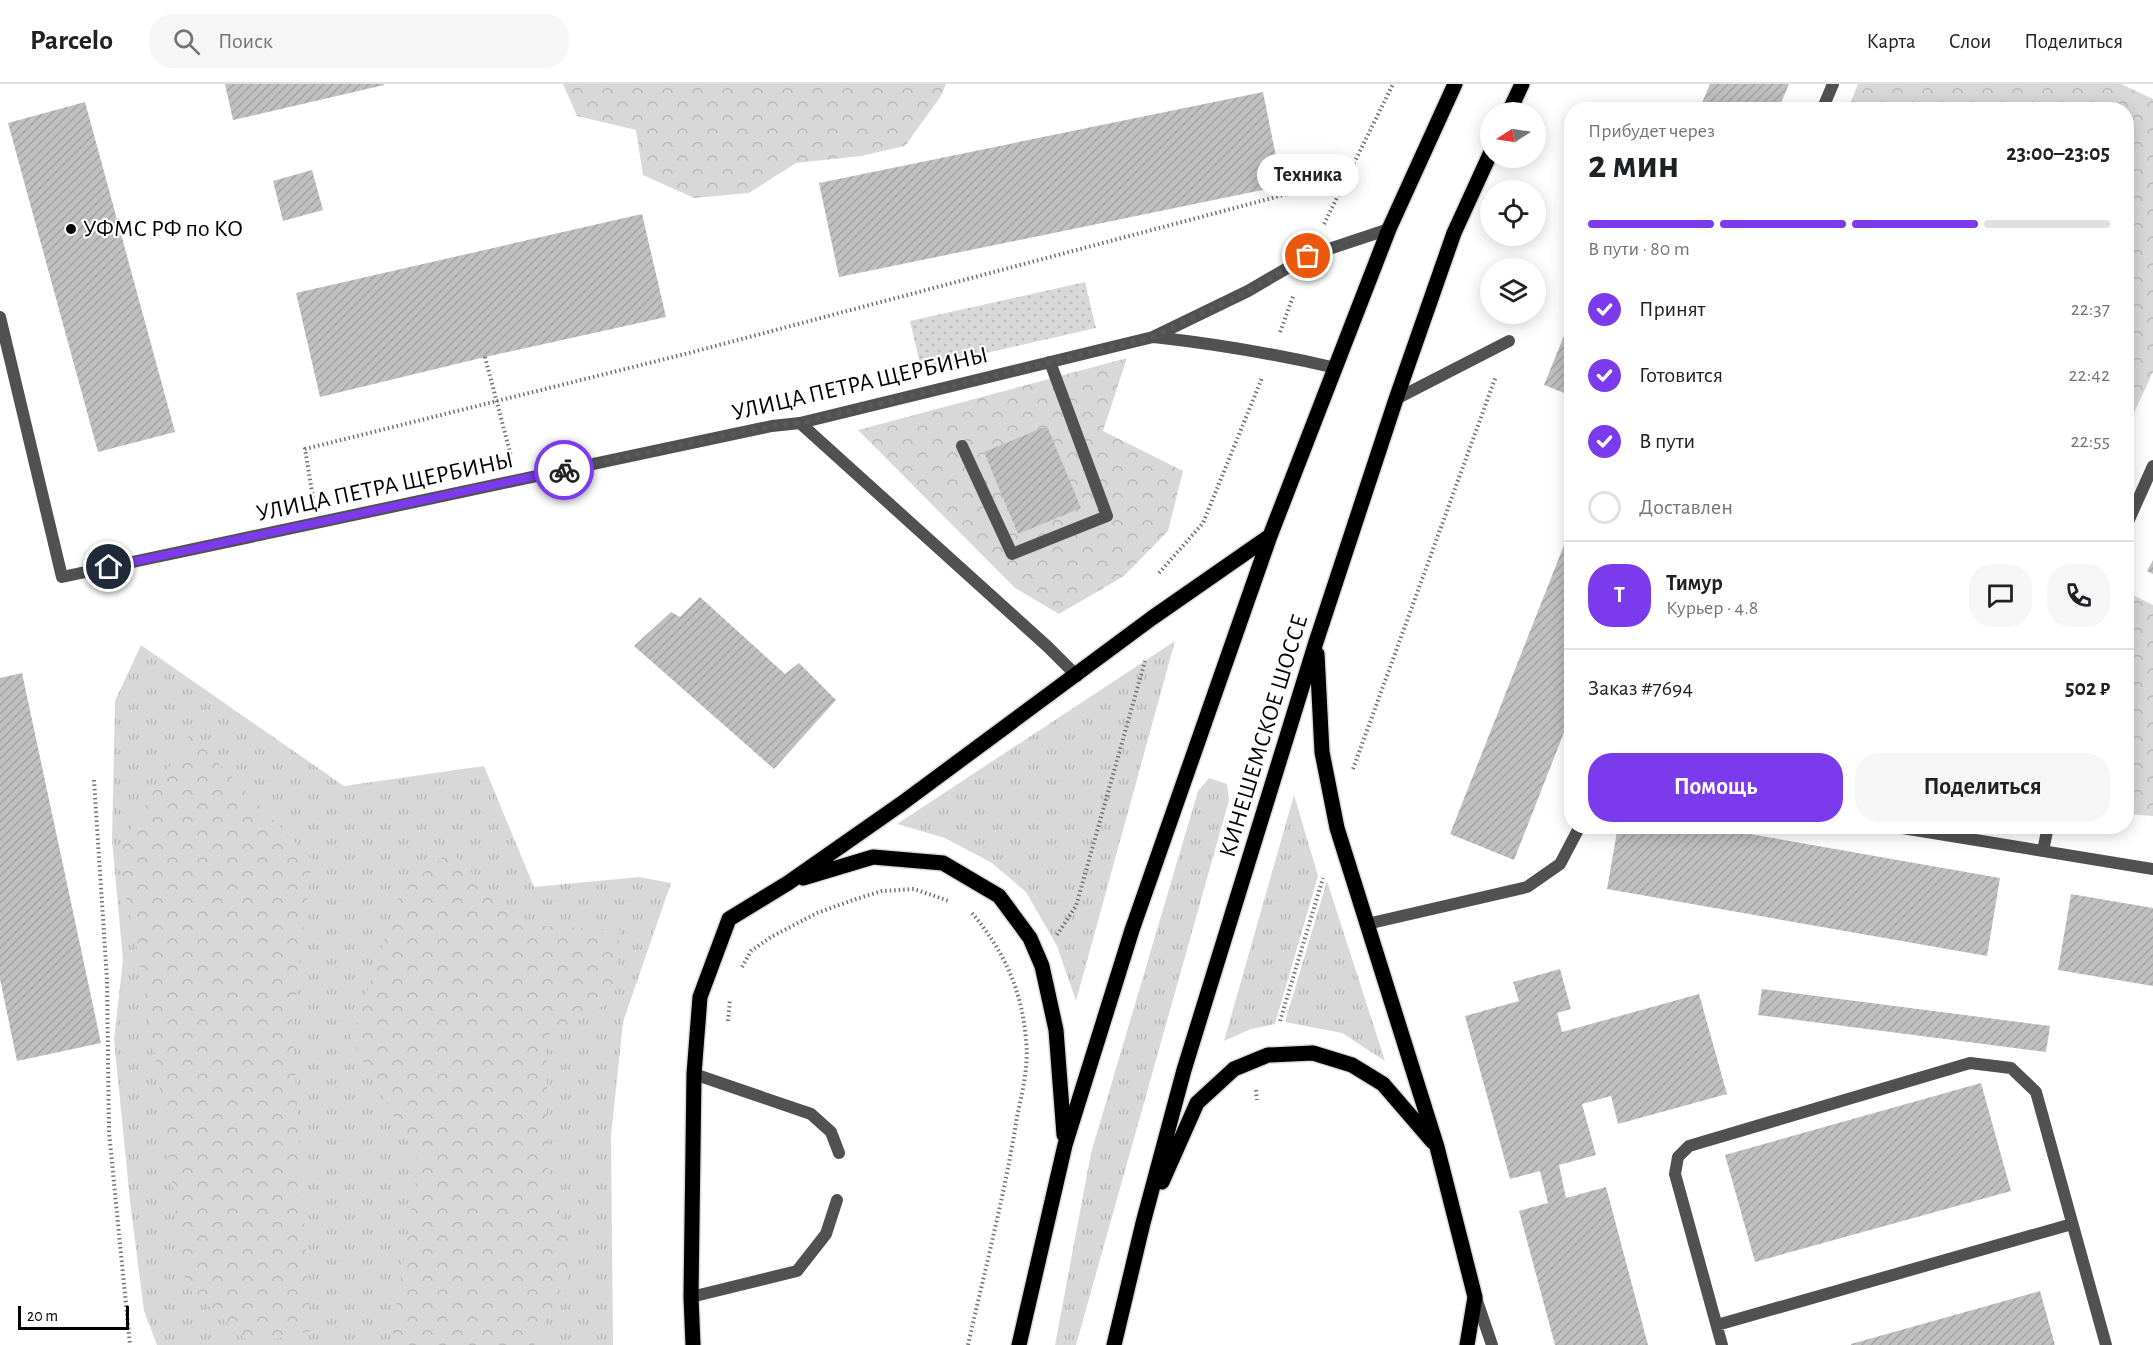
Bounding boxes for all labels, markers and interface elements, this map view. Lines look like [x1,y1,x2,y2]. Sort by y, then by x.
search box [149,14,569,68]
icon: search [170,25,203,58]
text: Parcelo [30,27,113,55]
text: Поиск [218,30,273,52]
text: Карта [1866,31,1916,52]
text: Слои [1949,31,1991,52]
text: Поделиться [2024,31,2123,52]
north arrow [1480,102,1546,168]
map controls [1480,102,1546,324]
text: Прибудет через [1588,121,1715,141]
text: 23:00–23:05 [2006,142,2110,164]
text: 2 мин [1588,146,1679,185]
callout: Техника [1257,154,1359,196]
text: Техника [1274,165,1342,185]
button: locate [1480,180,1546,246]
place label: УФМС РФ по КО [83,217,243,241]
marker: УФМС РФ по КО [64,222,78,236]
pin [1282,230,1333,281]
icon: bag [1291,239,1324,272]
text: В пути · 80 m [1588,239,1690,259]
button: layers [1480,258,1546,324]
icon: check [1588,293,1621,326]
text: Принят [1639,298,1705,320]
text: 22:37 [2071,299,2110,319]
street label: УЛИЦА ПЕТРА ЩЕРБИНЫ [730,343,990,425]
icon: check [1588,359,1621,392]
text: Готовится [1639,364,1723,386]
text: 22:42 [2069,365,2110,385]
icon: check [1588,425,1621,458]
text: В пути [1639,430,1695,452]
text: 22:55 [2071,431,2110,451]
courier [534,440,594,500]
street label: УЛИЦА ПЕТРА ЩЕРБИНЫ [254,448,516,526]
icon: bike [548,454,581,487]
text: Доставлен [1639,496,1733,518]
pin [83,541,134,592]
icon: home [92,550,125,583]
button: chat [1969,564,2032,627]
button: phone [2047,564,2110,627]
text: Тимур [1666,572,1723,594]
text: Т [1614,584,1625,606]
text: Курьер · 4.8 [1666,598,1758,618]
street label: КИНЕШЕМСКОЕ ШОССЕ [1216,612,1312,860]
text: Заказ #7694 [1588,677,1693,699]
text: 502 ₽ [2065,677,2110,699]
button: Помощь [1588,753,1843,822]
button: Поделиться [1855,753,2110,822]
scale bar [18,1303,129,1330]
text: 20 m [27,1308,58,1324]

